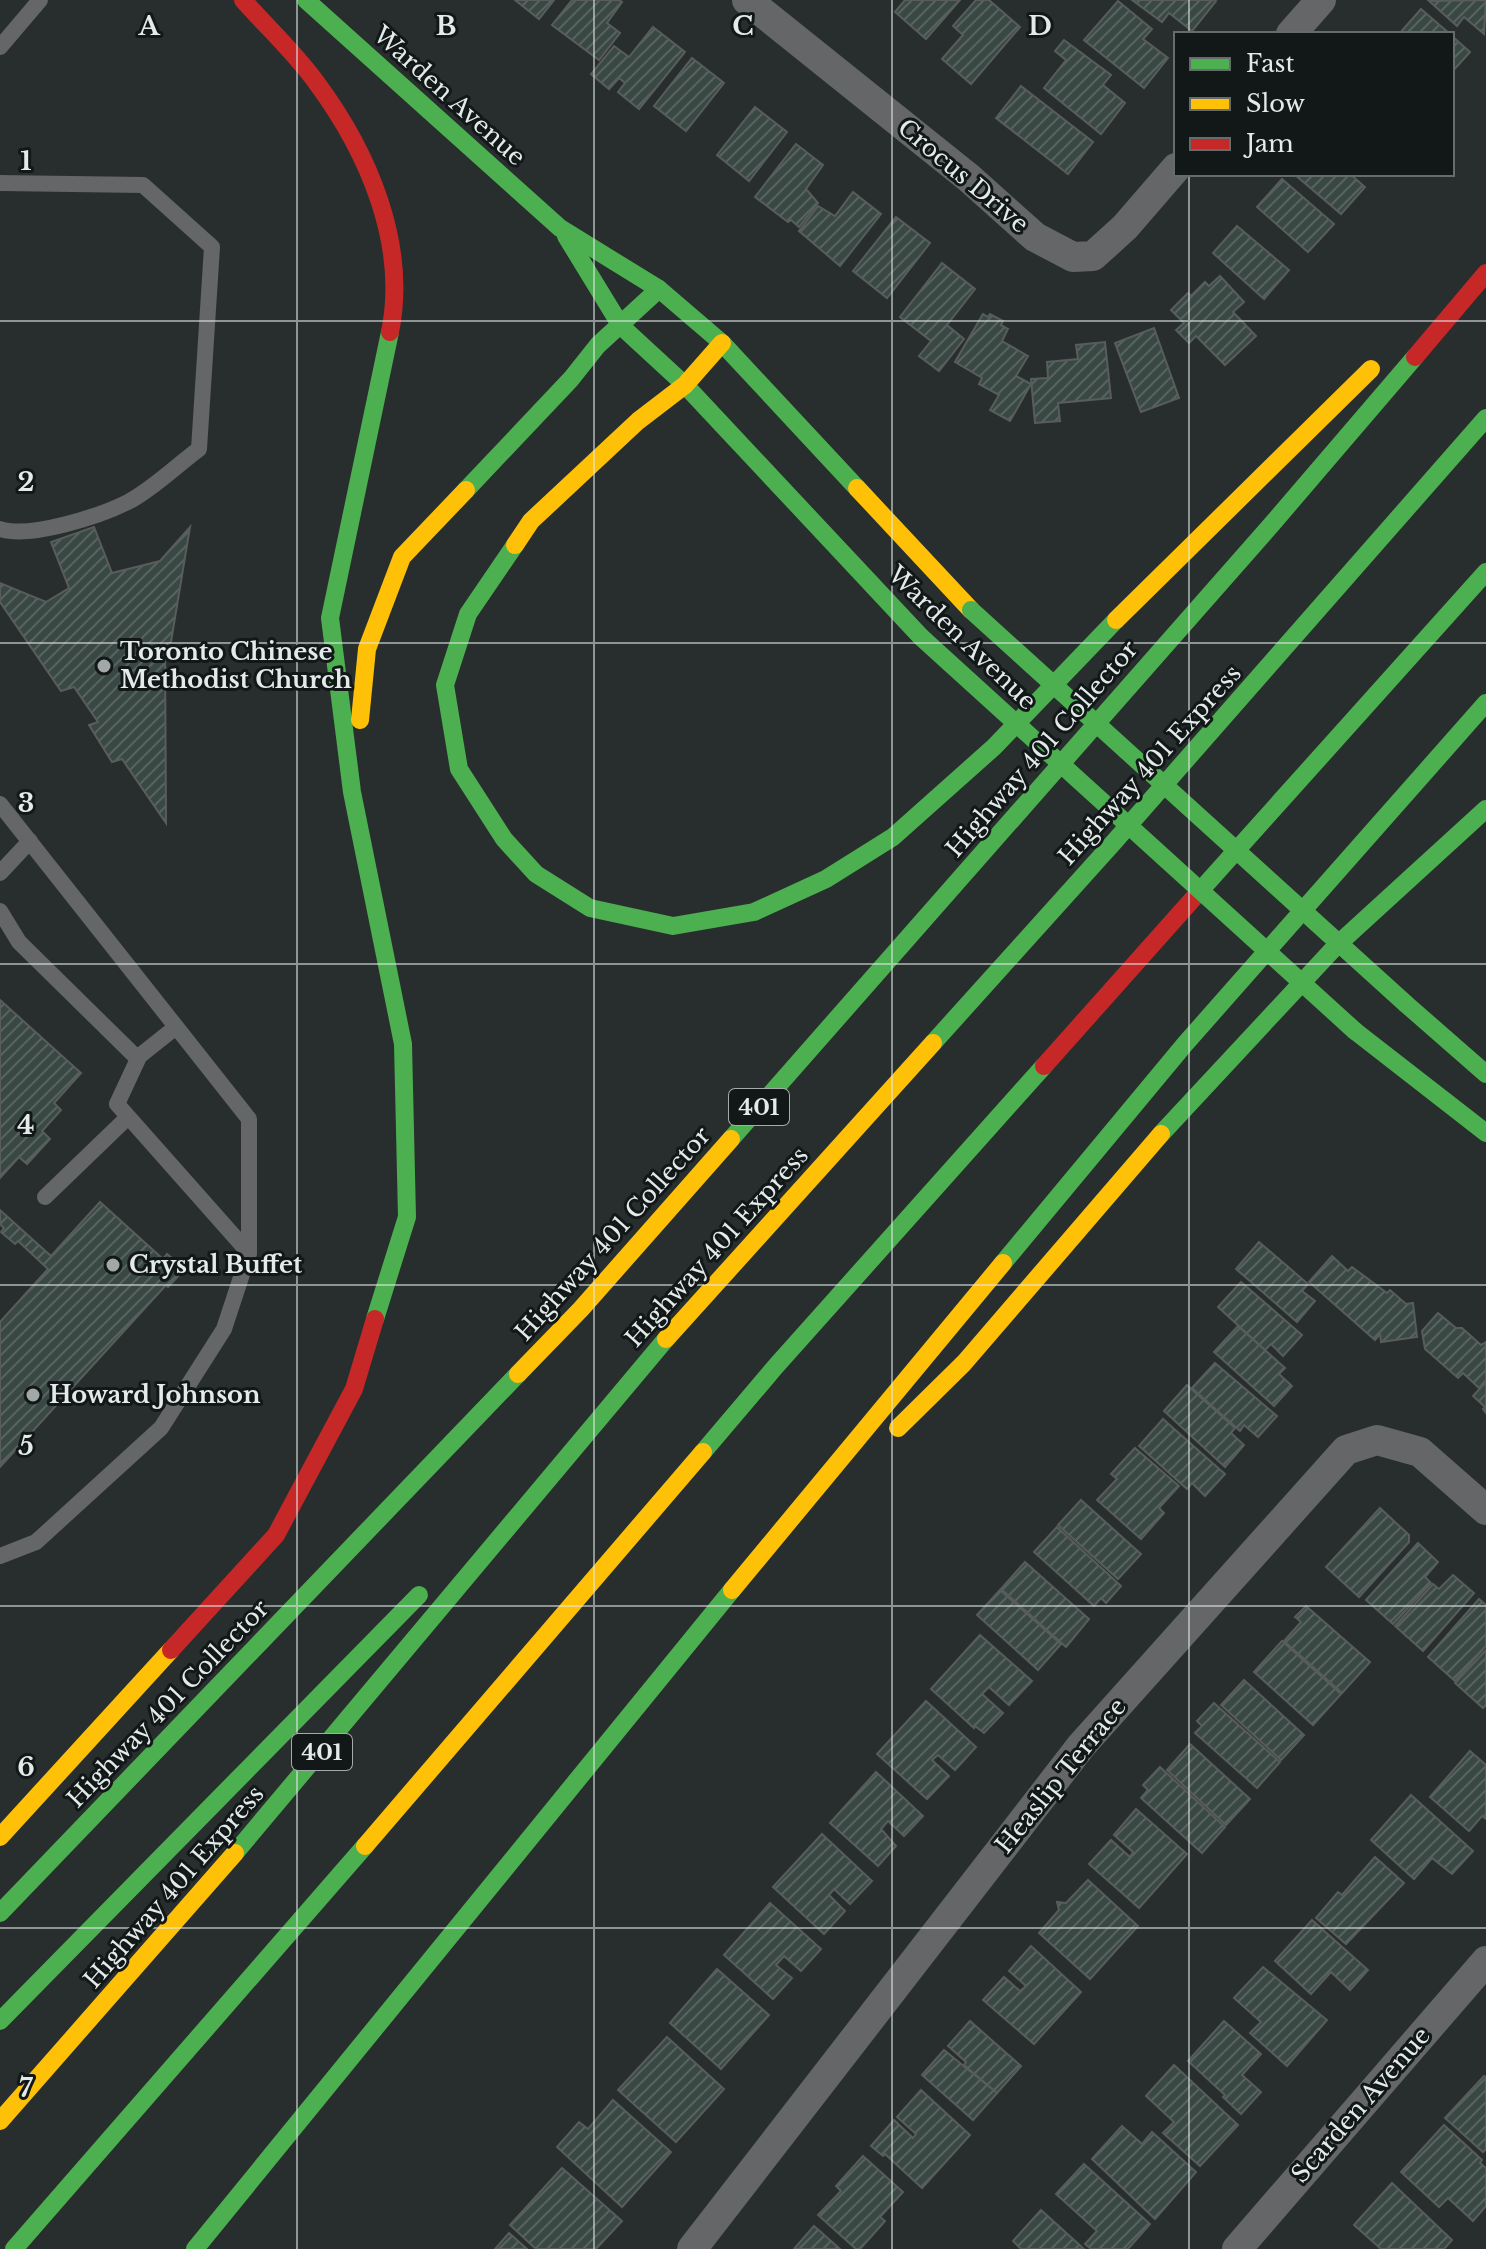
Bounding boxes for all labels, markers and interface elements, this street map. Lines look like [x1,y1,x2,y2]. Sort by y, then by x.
text: A [137,10,160,42]
text: B [436,10,456,42]
text: C [732,10,754,42]
text: D [1028,10,1052,42]
street label: Warden Avenue [367,19,531,171]
legend [1174,32,1454,176]
text: Fast [1246,49,1294,78]
text: Slow [1246,89,1305,118]
street label: Crocus Drive [892,113,1034,239]
text: Jam [1243,129,1294,158]
text: 1 [20,145,32,177]
text: 2 [18,466,34,498]
street label: Warden Avenue [882,559,1042,716]
street label: Highway 401 Collector [940,634,1144,863]
place label: Toronto Chinese Methodist Church [120,637,352,694]
marker: Toronto Chinese Methodist Church [95,657,113,675]
street label: Highway 401 Express [1052,659,1247,871]
text: 3 [18,787,34,819]
road number: 401 [729,1089,789,1125]
text: 4 [17,1109,35,1141]
street label: Highway 401 Collector [509,1120,717,1346]
street label: Highway 401 Express [619,1141,814,1353]
place label: Crystal Buffet [129,1250,303,1279]
marker: Crystal Buffet [104,1256,122,1274]
place label: Howard Johnson [49,1380,261,1409]
marker: Howard Johnson [24,1386,42,1404]
text: 5 [18,1430,34,1462]
street label: Highway 401 Collector [61,1593,275,1814]
street label: Heaslip Terrace [989,1692,1132,1859]
road number: 401 [292,1734,352,1770]
text: 6 [17,1751,35,1783]
street label: Highway 401 Express [78,1779,270,1994]
street label: Scarden Avenue [1285,2021,1436,2188]
text: 7 [19,2072,33,2104]

